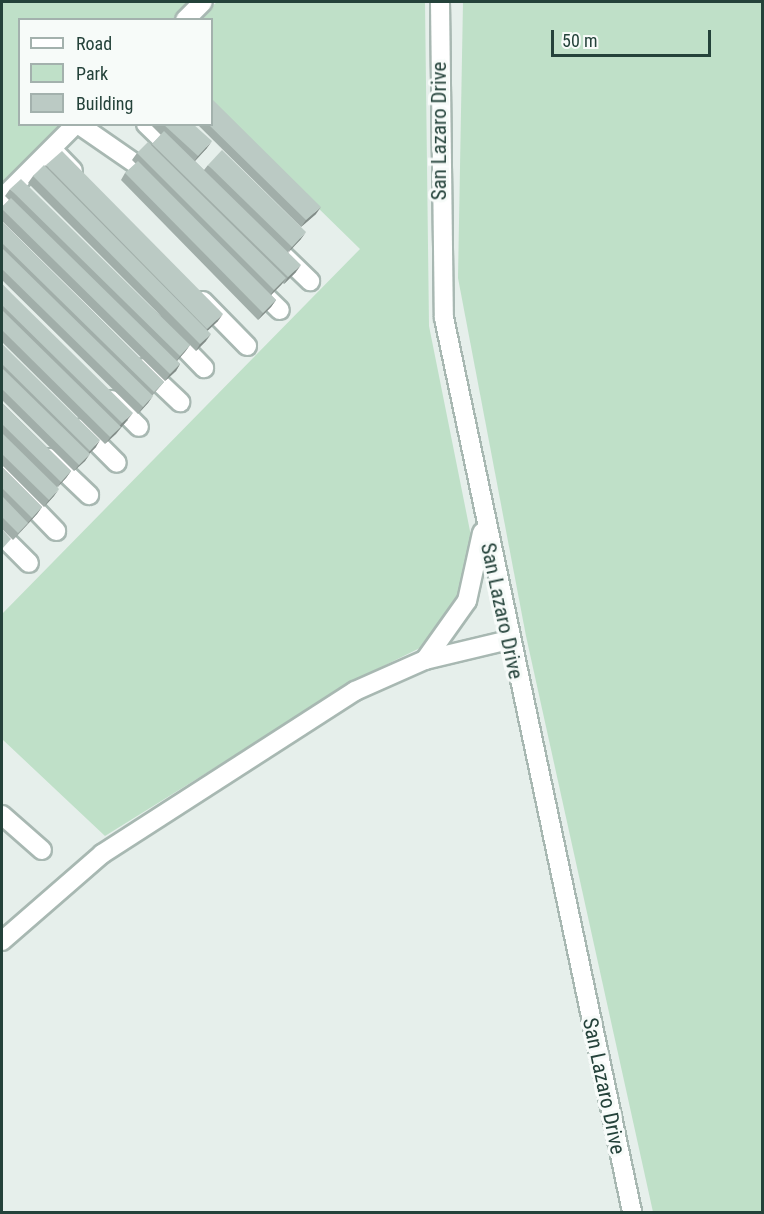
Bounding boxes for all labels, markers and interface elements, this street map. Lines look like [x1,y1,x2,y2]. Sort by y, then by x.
legend [18,18,213,126]
scale bar [554,18,714,56]
text: 50 m [562,30,597,51]
text: Road [76,33,112,54]
street label: San Lazaro Drive [426,62,452,200]
text: Park [76,63,108,84]
text: Building [76,93,133,114]
street label: San Lazaro Drive [475,541,529,681]
street label: San Lazaro Drive [577,1016,631,1156]

